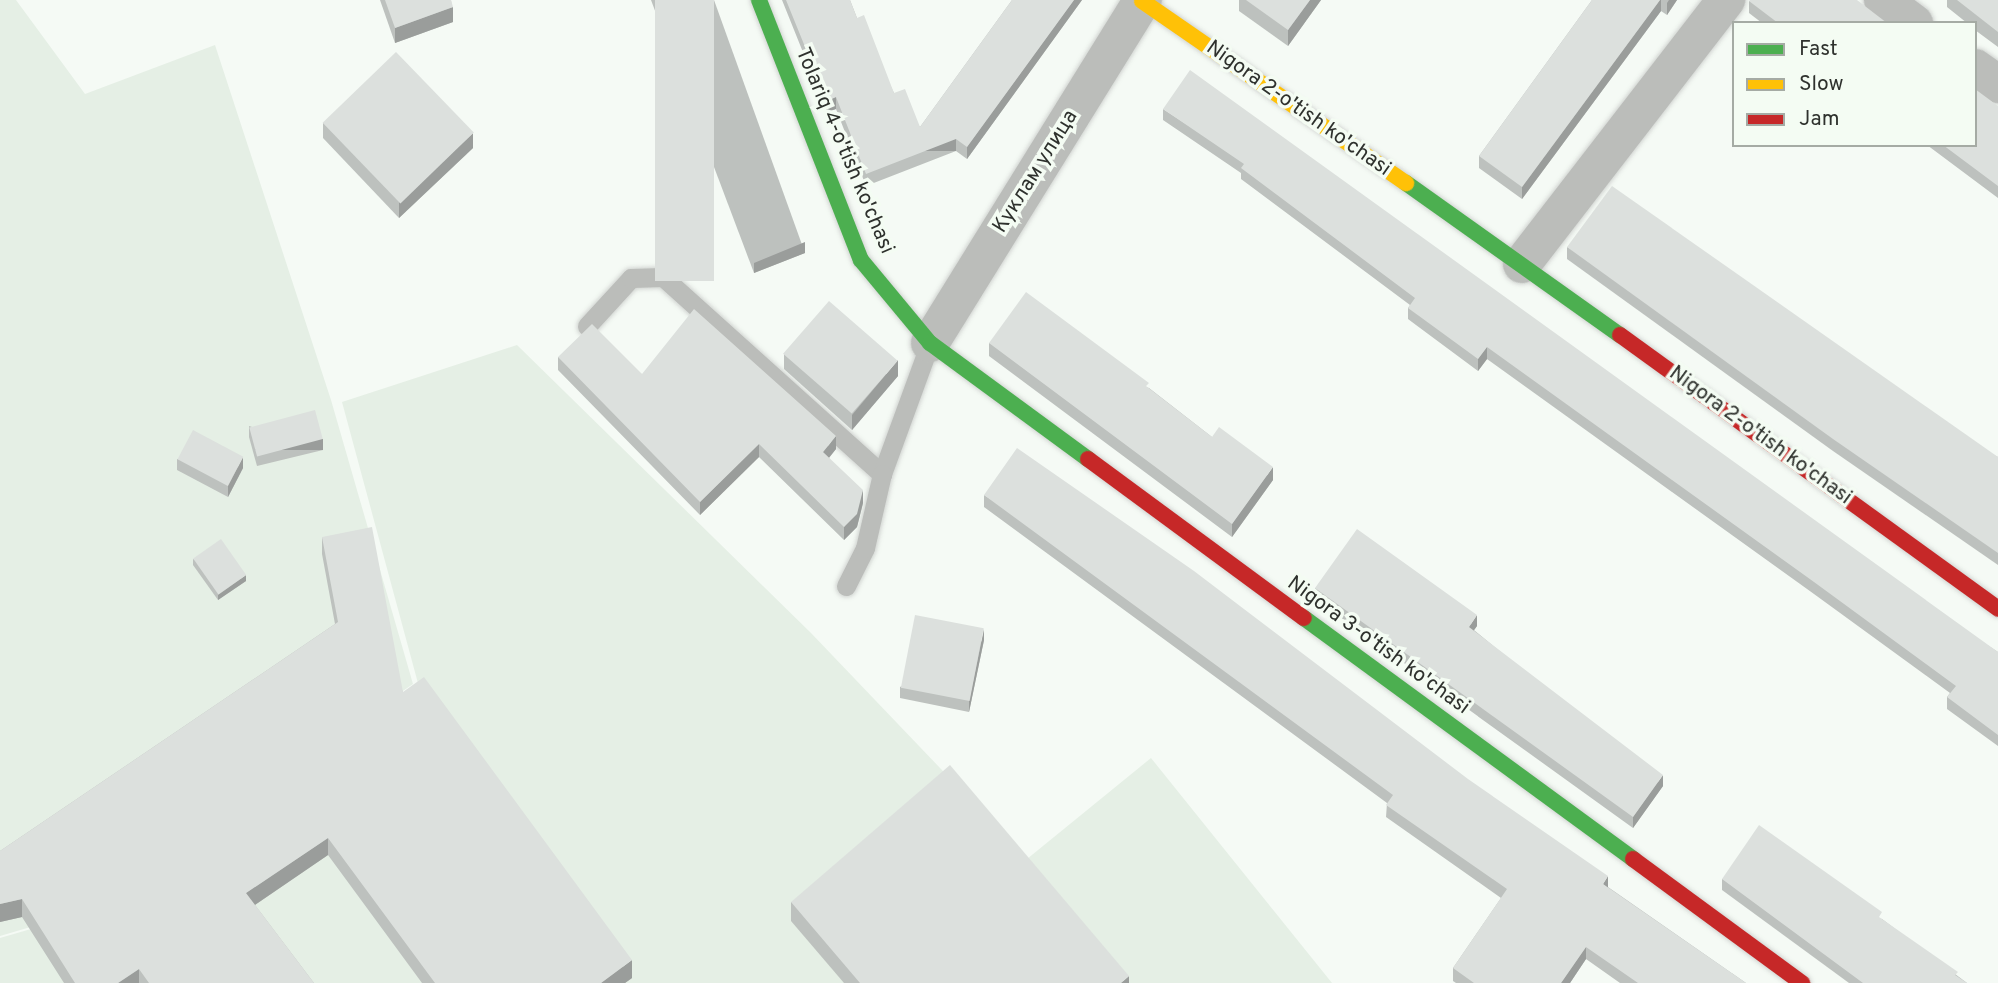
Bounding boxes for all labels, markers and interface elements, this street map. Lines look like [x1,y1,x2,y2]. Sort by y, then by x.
legend [1732,21,1977,147]
street label: Nigora 2-o'tish ko'chasi [1201,36,1395,182]
text: Fast [1799,36,1838,63]
street label: Tolariq 4-o'tish ko'chasi [789,44,899,258]
text: Slow [1799,71,1844,98]
street label: Куклам улица [988,106,1084,238]
text: Jam [1799,106,1840,133]
street label: Nigora 2-o'tish ko'chasi [1664,361,1856,511]
street label: Nigora 3-o'tish ko'chasi [1282,571,1474,721]

